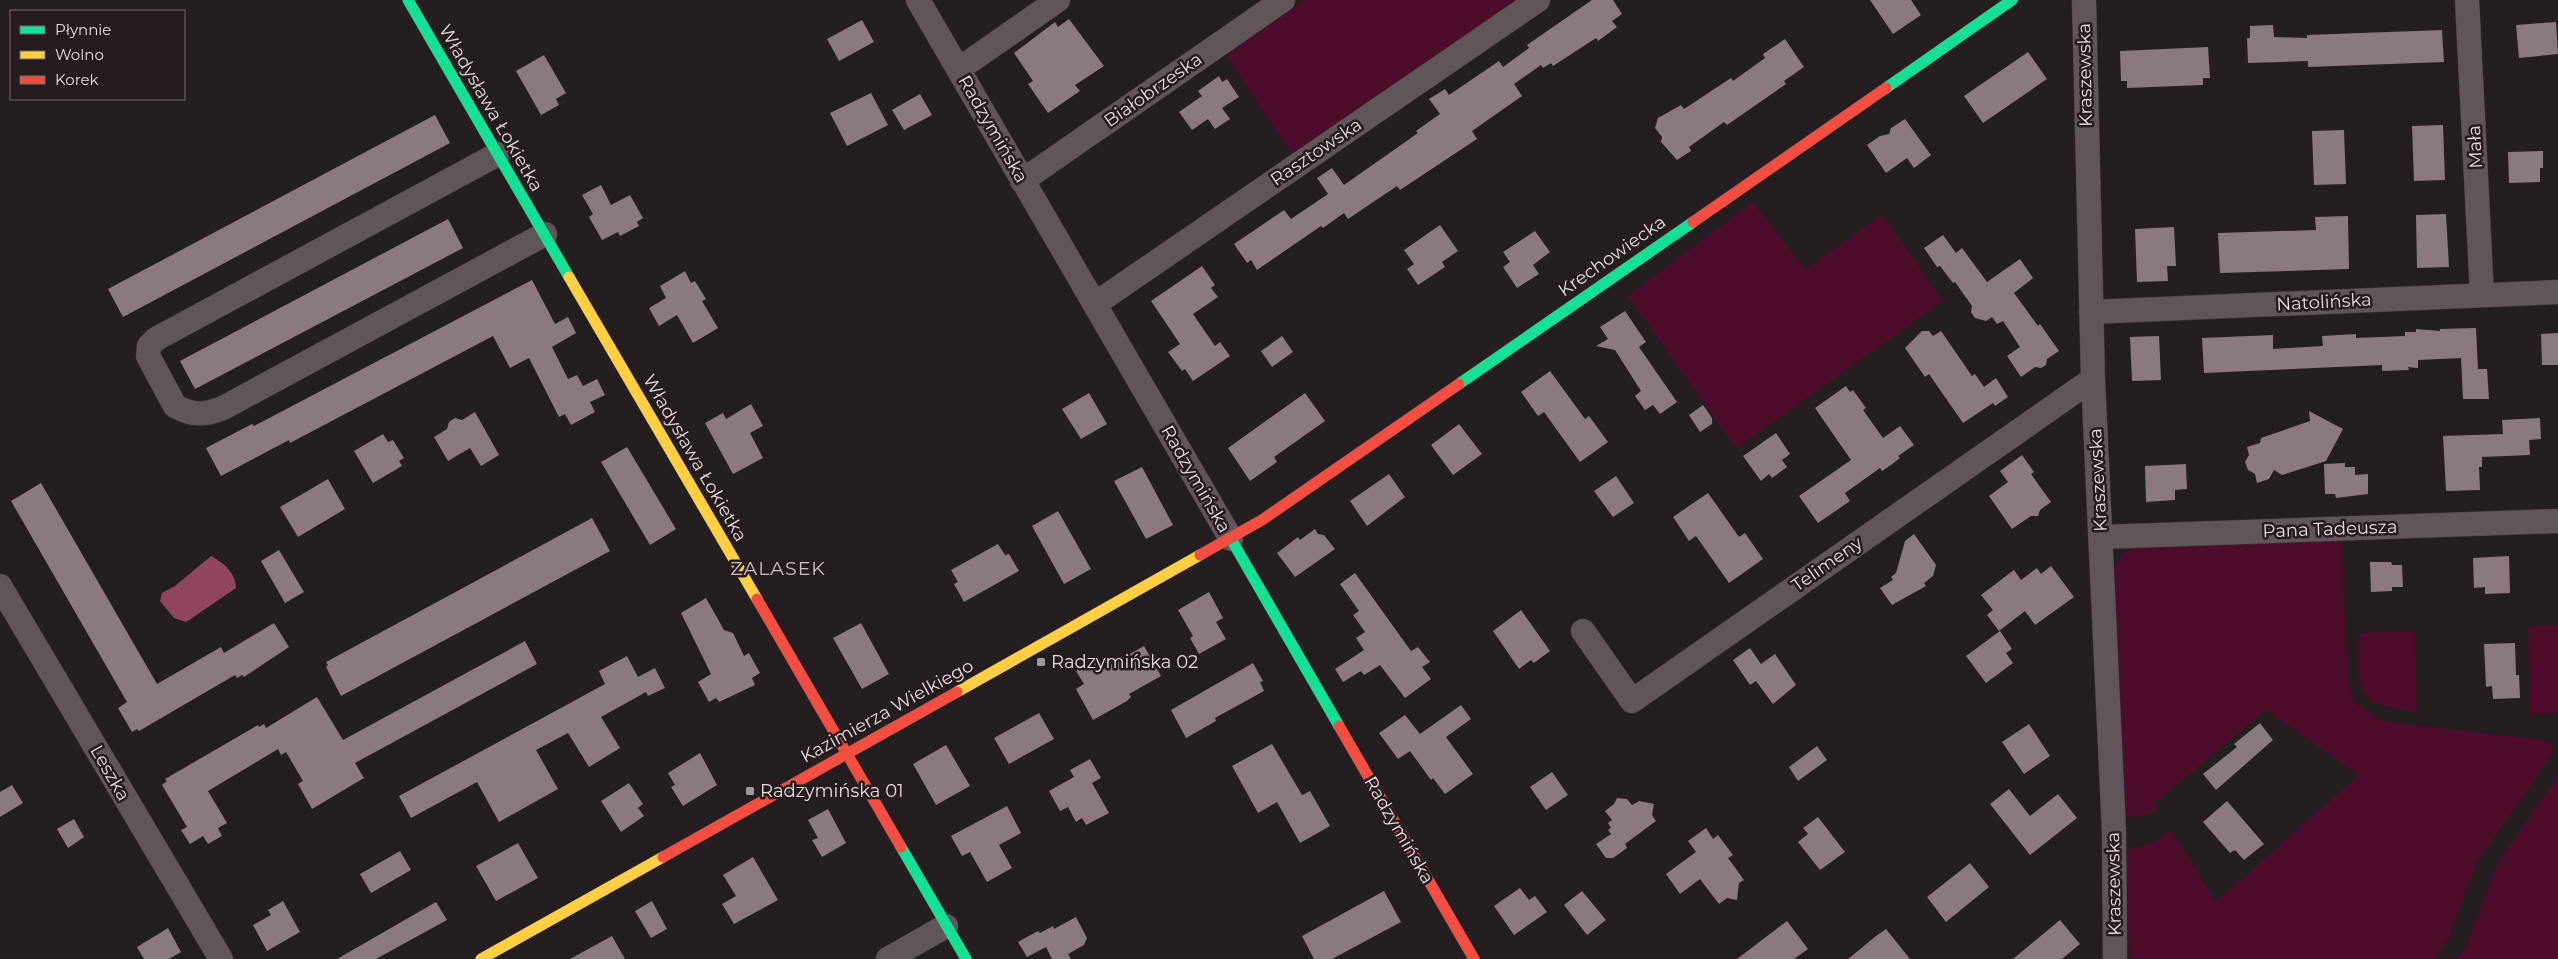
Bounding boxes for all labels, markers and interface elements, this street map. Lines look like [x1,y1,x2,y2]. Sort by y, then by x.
legend [10,10,185,100]
text: Płynnie [55,20,111,39]
street label: Władysława Łokietka [434,21,548,195]
street label: Kraszewska [2073,23,2097,127]
text: Wolno [55,45,104,64]
street label: Białobrzeska [1100,48,1206,132]
text: Korek [55,70,99,89]
street label: Radzymińska [953,71,1033,187]
street label: Rasztowska [1266,113,1366,191]
street label: Mała [2463,125,2487,169]
street label: Krechowiecka [1554,211,1670,301]
street label: Natolińska [2276,289,2372,315]
street label: Władysława Łokietka [638,371,752,545]
street label: Radzymińska [1156,421,1236,537]
street label: Kraszewska [2084,428,2112,532]
street label: Pana Tadeusza [2262,516,2398,542]
street label: Telimeny [1787,531,1867,596]
district label: ZALASEK [730,557,826,580]
place label: Radzymińska 02 [1051,651,1198,673]
street label: Kazimierza Wielkiego [797,654,977,768]
marker: Radzymińska 02 [1035,656,1047,668]
street label: Leszka [85,741,135,805]
street label: Radzymińska [1359,772,1439,888]
place label: Radzymińska 01 [760,780,904,802]
marker: Radzymińska 01 [744,785,756,797]
street label: Kraszewska [2102,832,2126,936]

